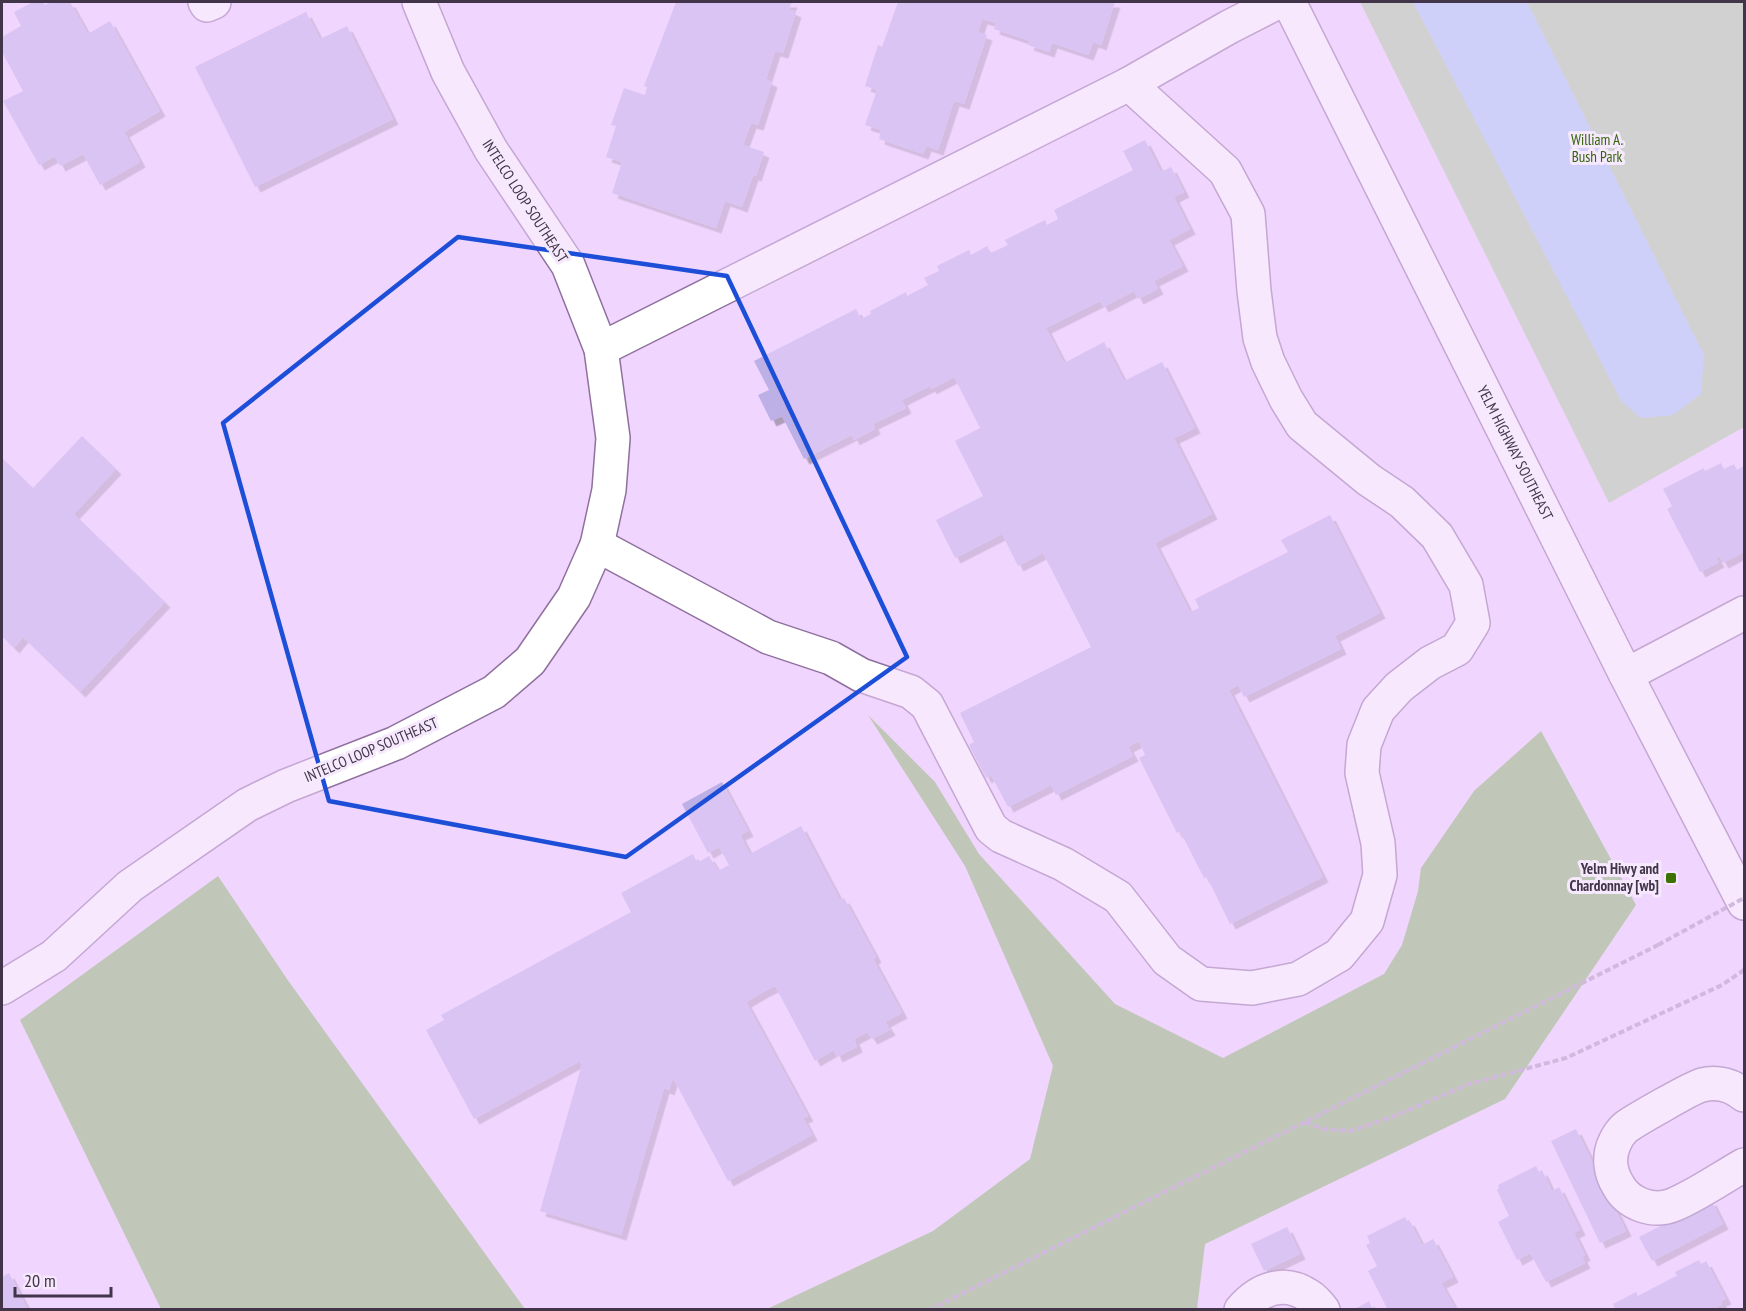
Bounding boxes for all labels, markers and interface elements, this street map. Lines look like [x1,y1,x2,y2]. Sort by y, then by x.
park label: William A. Bush Park [1571,130,1623,166]
street label: INTELCO LOOP SOUTHEAST [478,135,573,266]
street label: YELM HIGHWAY SOUTHEAST [1473,382,1558,524]
street label: INTELCO LOOP SOUTHEAST [301,713,441,786]
place label: Yelm Hiwy and Chardonnay [wb] [1570,859,1659,895]
marker: Yelm Hiwy and Chardonnay [wb] [1664,871,1678,885]
scale bar [15,1260,111,1298]
text: 20 m [24,1269,56,1292]

